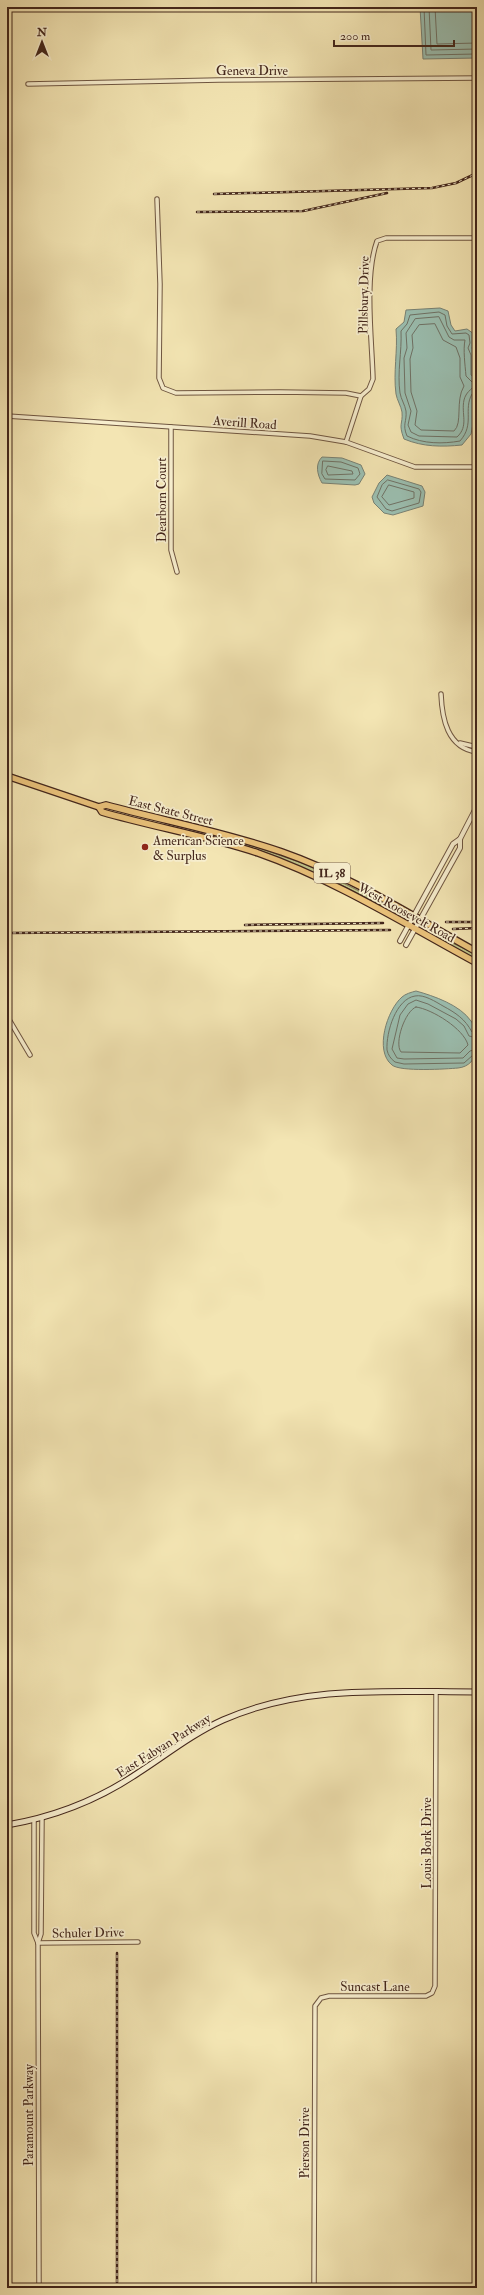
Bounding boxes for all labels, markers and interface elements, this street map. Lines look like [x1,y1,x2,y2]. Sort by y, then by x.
north arrow [22,22,62,62]
scale bar [334,22,454,48]
text: N [36,26,48,39]
text: 200 m [340,29,371,44]
street label: Geneva Drive [216,63,289,79]
street label: Pillsbury Drive [355,255,374,334]
street label: Averill Road [212,413,278,433]
street label: Dearborn Court [154,458,170,542]
street label: East State Street [127,793,215,829]
place label: American Science & Surplus [152,833,244,865]
marker: American Science & Surplus [140,842,150,852]
road number: IL 38 [314,863,350,883]
street label: West Roosevelt Road [354,879,458,947]
street label: East Fabyan Parkway [113,1710,215,1782]
street label: Louis Bork Drive [419,1797,435,1889]
street label: Schuler Drive [52,1924,125,1942]
street label: Suncast Lane [340,1979,410,1995]
street label: Paramount Parkway [21,2064,38,2166]
street label: Pierson Drive [297,2107,313,2179]

